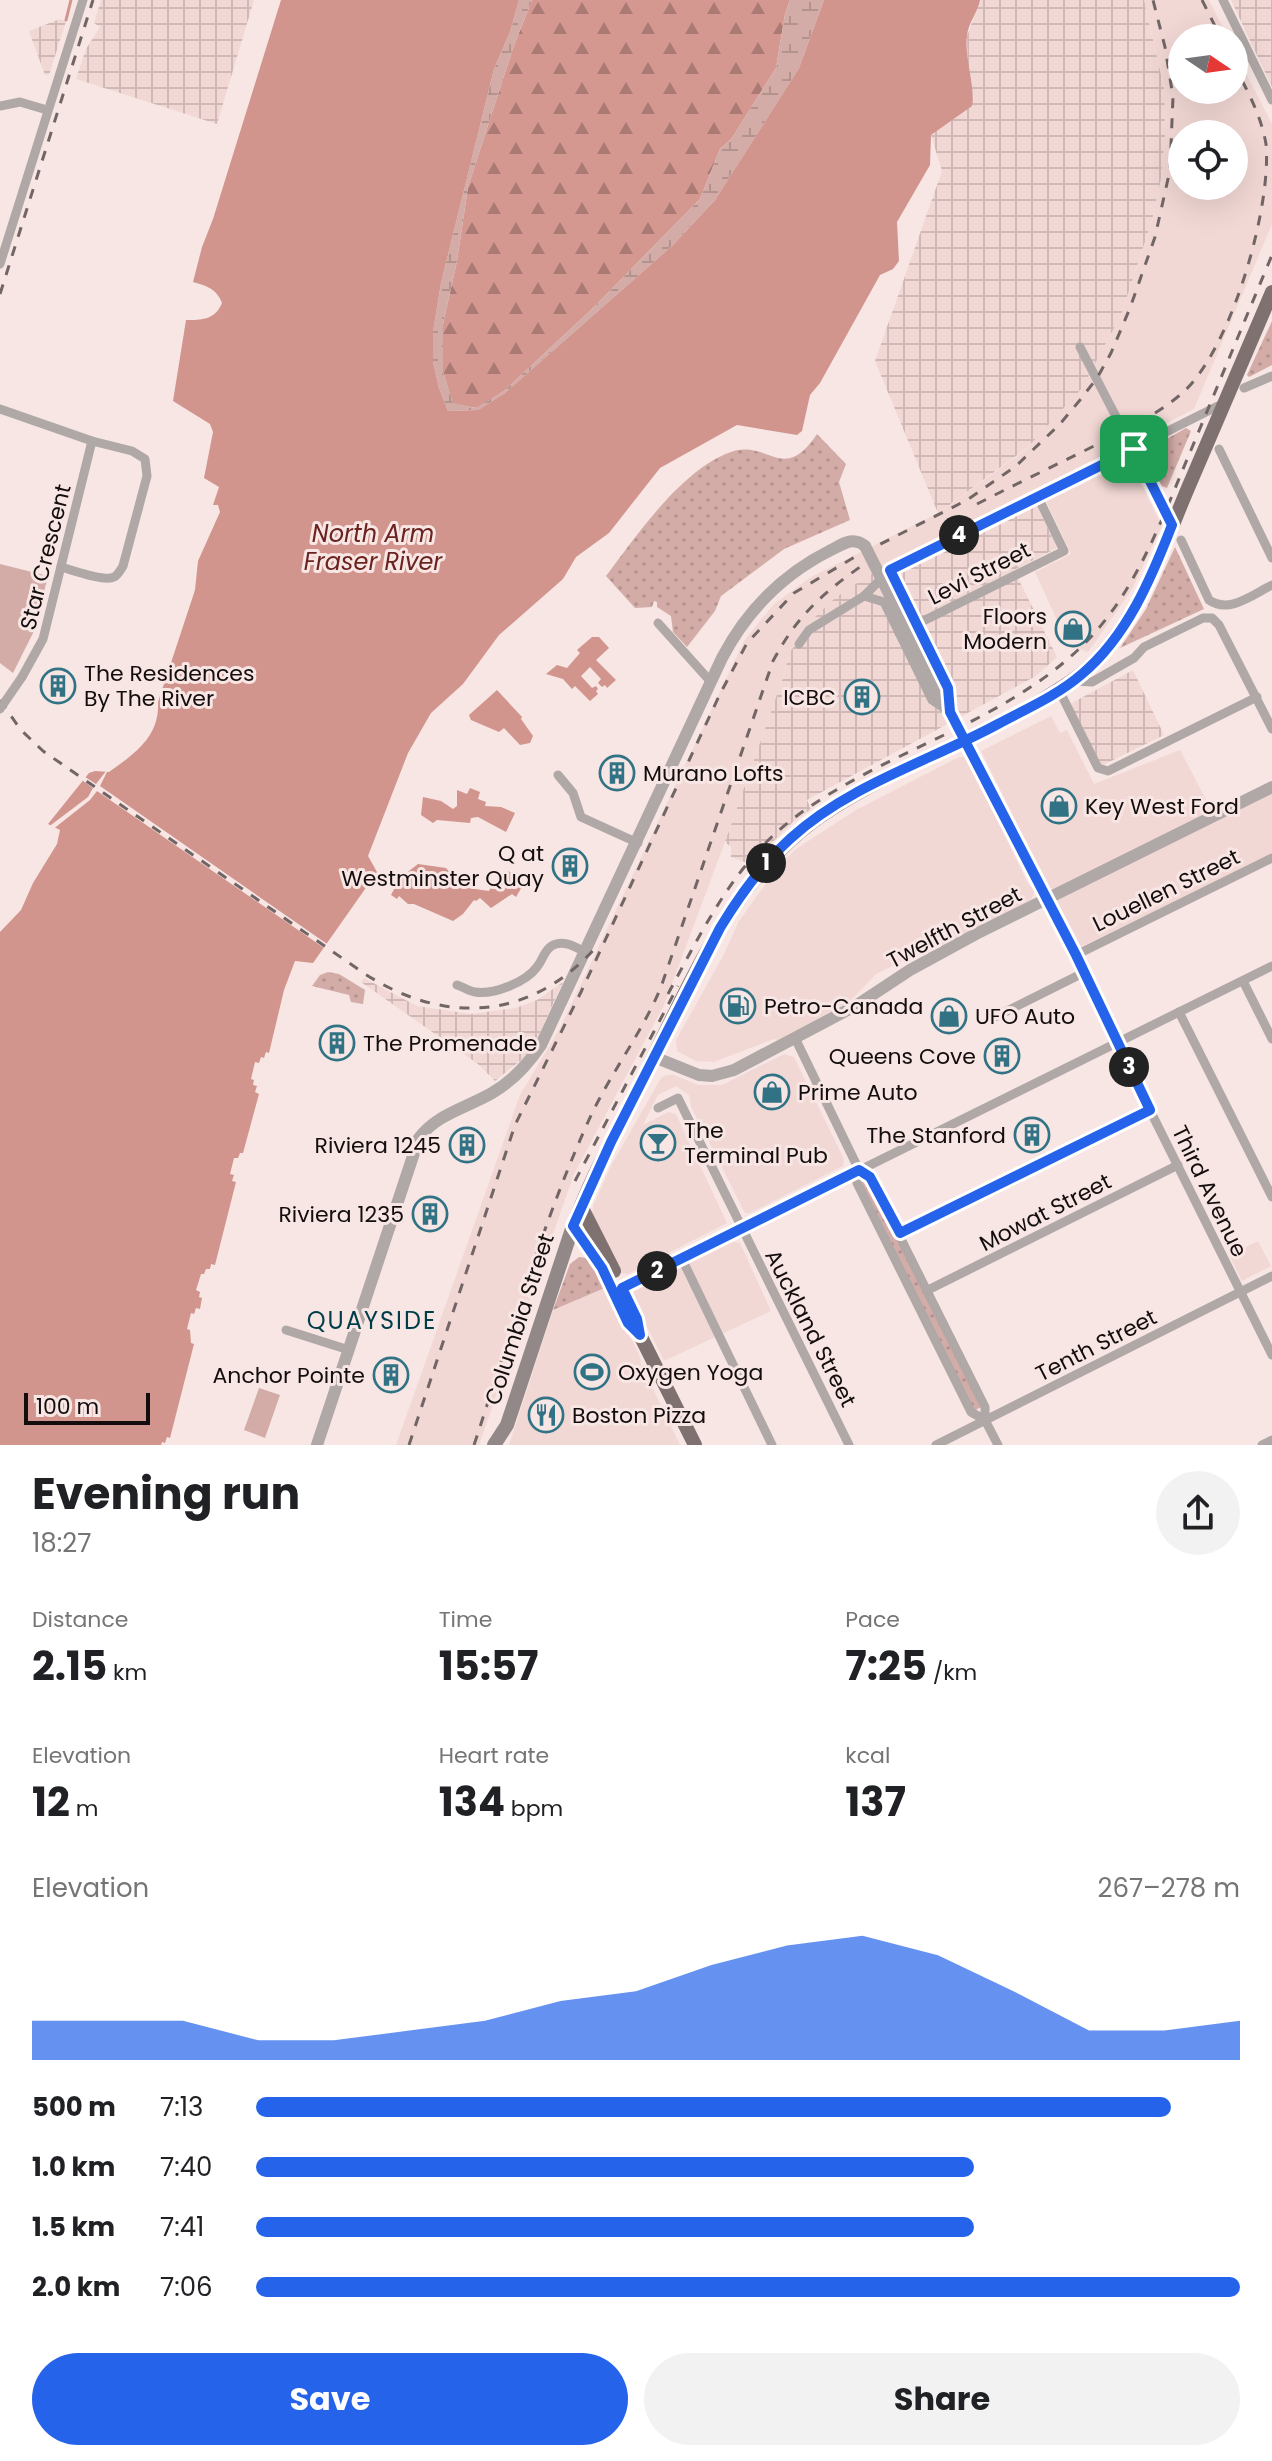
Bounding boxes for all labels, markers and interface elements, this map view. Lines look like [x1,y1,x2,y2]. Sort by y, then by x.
north arrow [1168,24,1248,104]
map controls [1168,24,1248,200]
button: locate [1168,120,1248,200]
pin [1100,415,1168,483]
icon: arrive [1112,427,1156,471]
street label: Star Crescent [12,481,79,633]
pin: 4 [939,515,979,555]
water label: North Arm Fraser River [304,517,443,578]
text: 4 [952,519,966,550]
street label: Levi Street [923,534,1036,612]
place label: Floors Modern [963,601,1047,657]
shop icon: Floors Modern [1054,610,1092,648]
place label: The Residences By The River [84,658,254,714]
building icon: The Residences By The River [39,667,77,705]
building icon: ICBC [843,678,881,716]
place label: ICBC [783,682,836,713]
building icon: Murano Lofts [598,754,636,792]
place label: Murano Lofts [643,758,783,789]
shop icon: Key West Ford [1040,787,1078,825]
place label: Key West Ford [1085,791,1239,822]
place label: Q at Westminster Quay [341,838,545,894]
street label: Louellen Street [1087,841,1245,939]
pin: 1 [746,843,786,883]
building icon: Q at Westminster Quay [551,847,589,885]
text: 1 [762,847,770,878]
street label: Twelfth Street [881,879,1027,976]
fuel station icon: Petro-Canada [719,987,757,1025]
place label: Petro-Canada [764,991,923,1022]
shop icon: UFO Auto [930,997,968,1035]
place label: UFO Auto [975,1001,1075,1032]
building icon: The Promenade [318,1024,356,1062]
place label: The Promenade [363,1028,537,1059]
building icon: Queens Cove [983,1037,1021,1075]
place label: Queens Cove [829,1041,976,1072]
pin: 3 [1109,1047,1149,1087]
text: 3 [1122,1051,1136,1082]
shop icon: Prime Auto [753,1073,791,1111]
place label: Prime Auto [798,1077,918,1108]
place label: The Terminal Pub [684,1115,828,1171]
building icon: The Stanford [1013,1116,1051,1154]
place label: The Stanford [866,1120,1006,1151]
street label: Third Avenue [1164,1120,1255,1262]
bar icon: The Terminal Pub [639,1124,677,1162]
building icon: Riviera 1245 [448,1126,486,1164]
place label: Riviera 1245 [315,1130,441,1161]
street label: Mowat Street [974,1166,1117,1259]
building icon: Riviera 1235 [411,1195,449,1233]
place label: Riviera 1235 [278,1199,404,1230]
street label: Columbia Street [477,1229,562,1409]
street label: Auckland Street [757,1244,864,1412]
pin: 2 [637,1251,677,1291]
text: 2 [651,1255,663,1286]
street label: Tenth Street [1030,1302,1162,1389]
district label: QUAYSIDE [307,1304,437,1337]
sports icon: Oxygen Yoga [573,1353,611,1391]
building icon: Anchor Pointe [372,1356,410,1394]
place label: Oxygen Yoga [618,1357,763,1388]
place label: Anchor Pointe [213,1360,365,1391]
scale bar [24,1389,150,1425]
text: 100 m [36,1391,99,1422]
restaurant icon: Boston Pizza [527,1396,565,1434]
place label: Boston Pizza [572,1400,706,1431]
text: Evening run [32,1463,300,1524]
button: share [1156,1471,1240,1555]
text: 18:27 [32,1525,91,1561]
text: Distance [32,1604,128,1635]
text: Time [439,1604,492,1635]
text: Pace [845,1604,900,1635]
text: 2.15 [32,1638,107,1694]
text: 15:57 [439,1638,538,1694]
text: 7:25 [845,1638,927,1694]
text: km [107,1657,147,1688]
text: /km [927,1657,977,1688]
text: Elevation [32,1740,131,1771]
text: Heart rate [439,1740,549,1771]
text: kcal [845,1740,890,1771]
text: 12 [32,1774,70,1830]
text: 134 [439,1774,505,1830]
text: 137 [845,1774,906,1830]
text: m [70,1793,98,1824]
text: bpm [505,1793,563,1824]
text: Elevation [32,1870,149,1906]
text: 267–278 m [1097,1870,1240,1906]
text: 500 m [32,2089,116,2125]
text: 7:13 [160,2089,203,2125]
text: 1.0 km [32,2149,115,2185]
text: 7:40 [160,2149,212,2185]
text: 1.5 km [32,2209,115,2245]
text: 7:41 [160,2209,204,2245]
text: 2.0 km [32,2269,120,2305]
text: 7:06 [160,2269,213,2305]
button: Save [32,2353,628,2445]
button: Share [644,2353,1240,2445]

